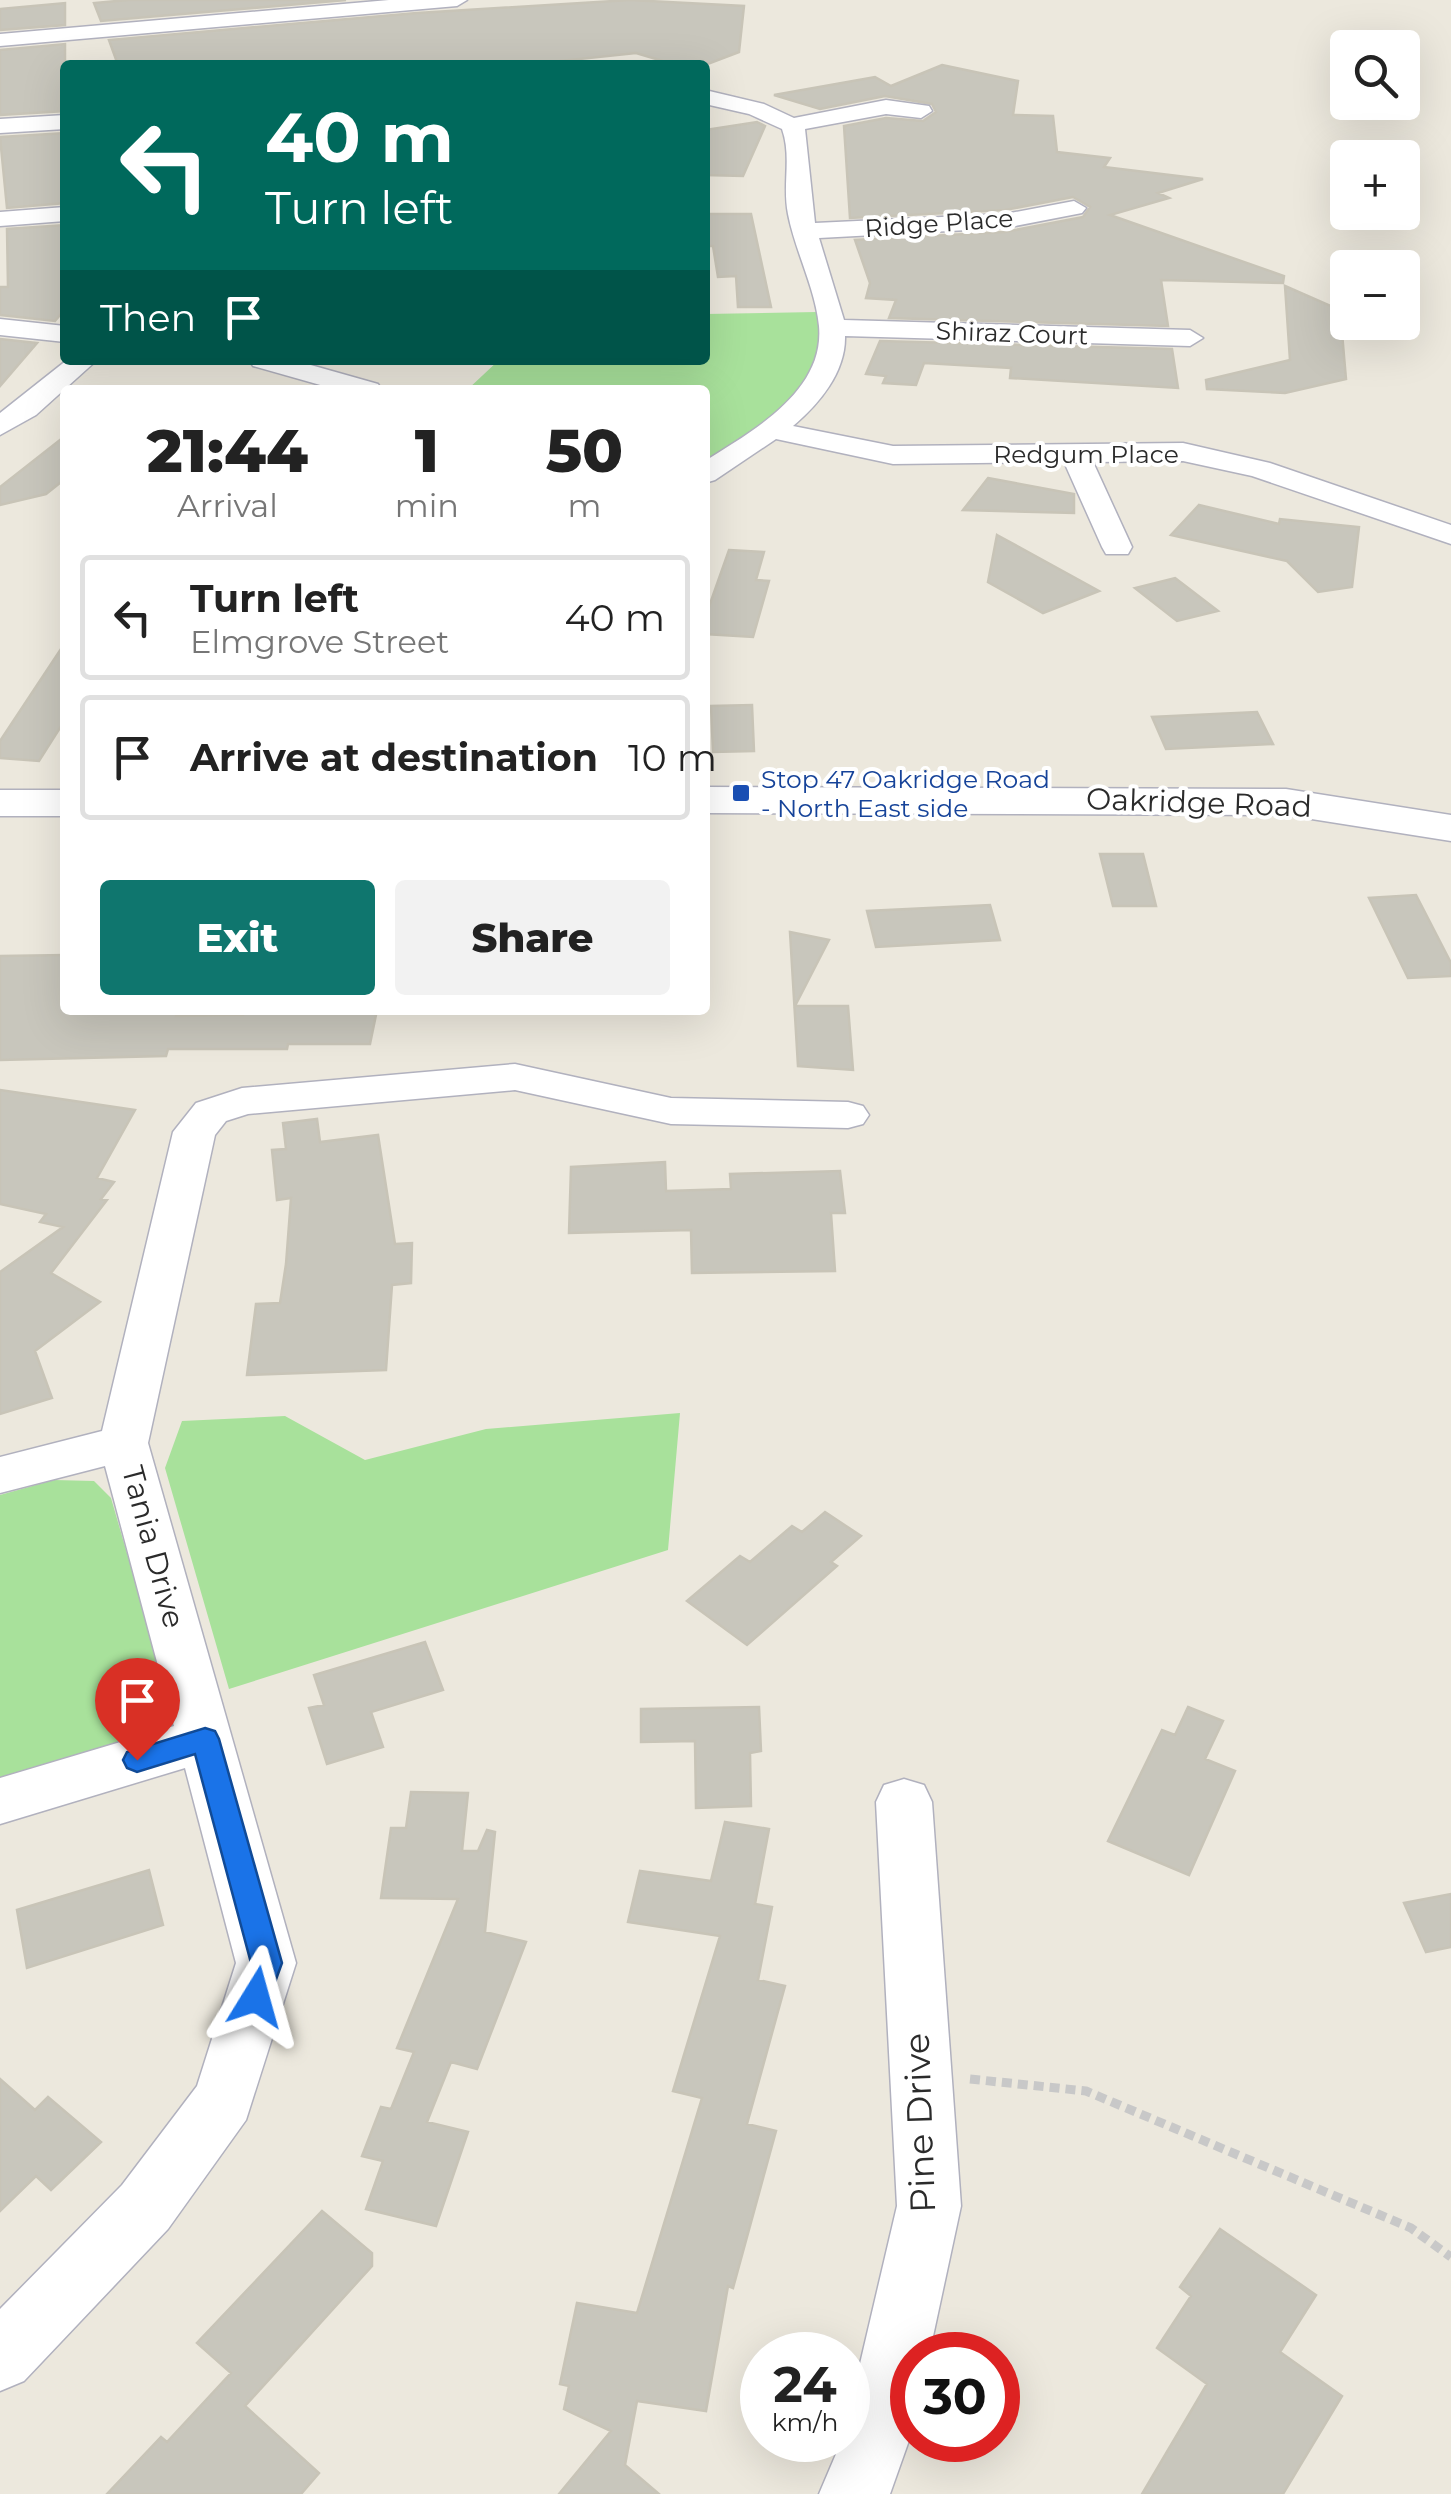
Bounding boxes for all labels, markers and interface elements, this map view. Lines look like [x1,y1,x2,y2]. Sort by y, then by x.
map controls [1330,30,1420,340]
button: search [1330,30,1420,120]
text: 40 m [265,94,454,180]
icon: left [100,100,230,230]
button: + [1330,140,1420,230]
text: Turn left [265,180,453,235]
street label: Ridge Place [864,203,1014,243]
button: − [1330,250,1420,340]
icon: arrive [216,290,271,345]
text: Then [100,294,196,341]
street label: Shiraz Court [935,315,1089,351]
text: 21:44 [147,414,308,487]
text: 1 [415,414,439,487]
text: 50 [546,414,623,487]
street label: Redgum Place [993,439,1179,469]
text: Arrival [177,486,278,525]
text: min [395,486,459,525]
text: m [567,486,601,525]
text: Turn left [190,575,359,622]
icon: left [105,590,160,645]
text: 40 m [564,594,665,641]
text: Elmgrove Street [190,622,449,661]
icon: arrive [105,730,160,785]
text: Arrive at destination [190,734,598,781]
text: 10 m [628,734,717,781]
place label: Stop 47 Oakridge Road - North East side [761,764,1050,823]
street label: Oakridge Road [1086,780,1312,825]
marker: Stop 47 Oakridge Road - North East side [730,782,752,804]
button: Exit [100,880,375,995]
button: Share [395,880,670,995]
street label: Tania Drive [114,1462,193,1632]
pin [95,1658,180,1761]
icon: arrive [110,1673,165,1728]
position arrow [204,1945,308,2049]
street label: Pine Drive [895,2032,944,2214]
speed limit sign: 30 [890,2332,1020,2462]
text: 24 [773,2354,837,2415]
text: km/h [772,2407,838,2437]

